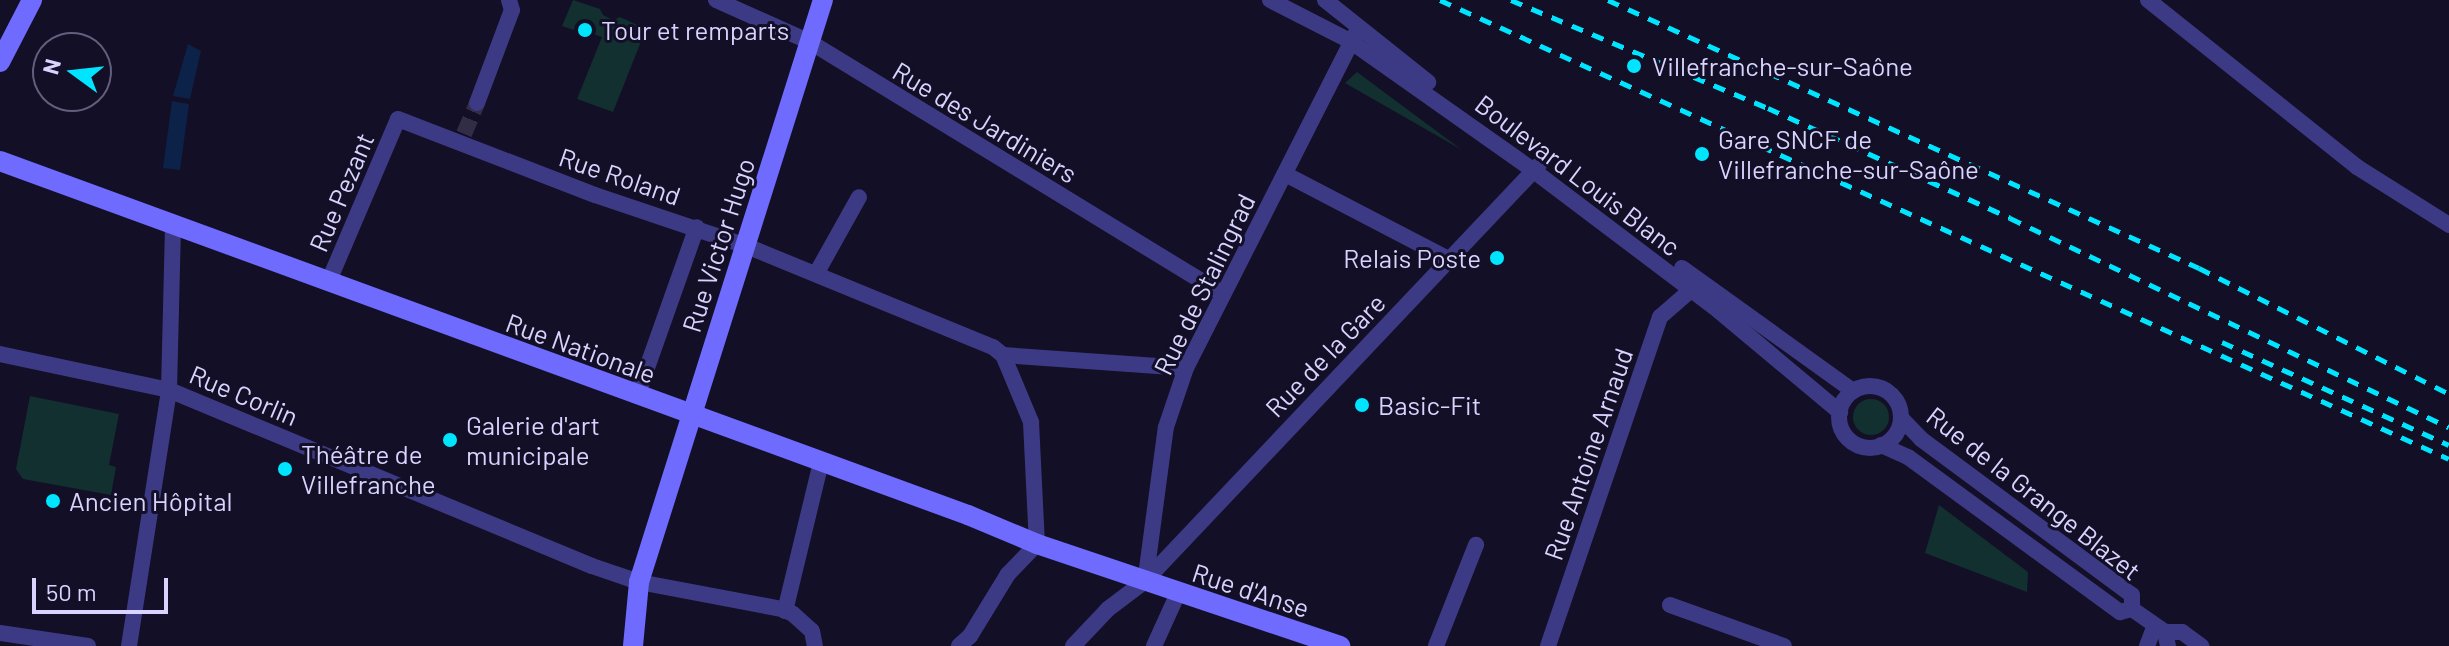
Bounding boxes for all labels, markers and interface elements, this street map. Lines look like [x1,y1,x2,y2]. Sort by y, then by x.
place label: Tour et remparts [601,14,789,46]
marker: Tour et remparts [576,21,594,39]
north arrow [32,32,112,112]
place label: Villefranche-sur-Saône [1652,50,1913,82]
street label: Rue des Jardiniers [887,55,1083,189]
marker: Villefranche-sur-Saône [1623,55,1645,77]
text: N [36,56,65,77]
street label: Boulevard Louis Blanc [1470,88,1686,262]
place label: Gare SNCF de Villefranche-sur-Saône [1718,123,1979,184]
street label: Rue Pezant [302,128,380,256]
street label: Rue Roland [555,141,685,211]
marker: Gare SNCF de Villefranche-sur-Saône [1693,145,1711,163]
street label: Rue Victor Hugo [675,154,761,336]
street label: Rue de Stalingrad [1147,188,1261,380]
place label: Relais Poste [1343,242,1481,274]
marker: Relais Poste [1488,249,1506,267]
street label: Rue de la Gare [1259,287,1391,423]
street label: Rue Nationale [502,306,660,390]
street label: Rue Antoine Arnaud [1537,344,1639,564]
street label: Rue Corlin [185,358,303,432]
place label: Basic-Fit [1378,389,1481,421]
marker: Basic-Fit [1353,396,1371,414]
street label: Rue de la Grange Blazet [1921,400,2147,586]
place label: Galerie d'art municipale [466,409,600,470]
marker: Galerie d'art municipale [441,431,459,449]
place label: Théâtre de Villefranche [301,438,436,500]
marker: Théâtre de Villefranche [276,460,294,478]
place label: Ancien Hôpital [69,485,232,517]
marker: Ancien Hôpital [44,492,62,510]
street label: Rue d'Anse [1189,556,1313,624]
scale bar [36,562,172,612]
text: 50 m [46,577,97,606]

